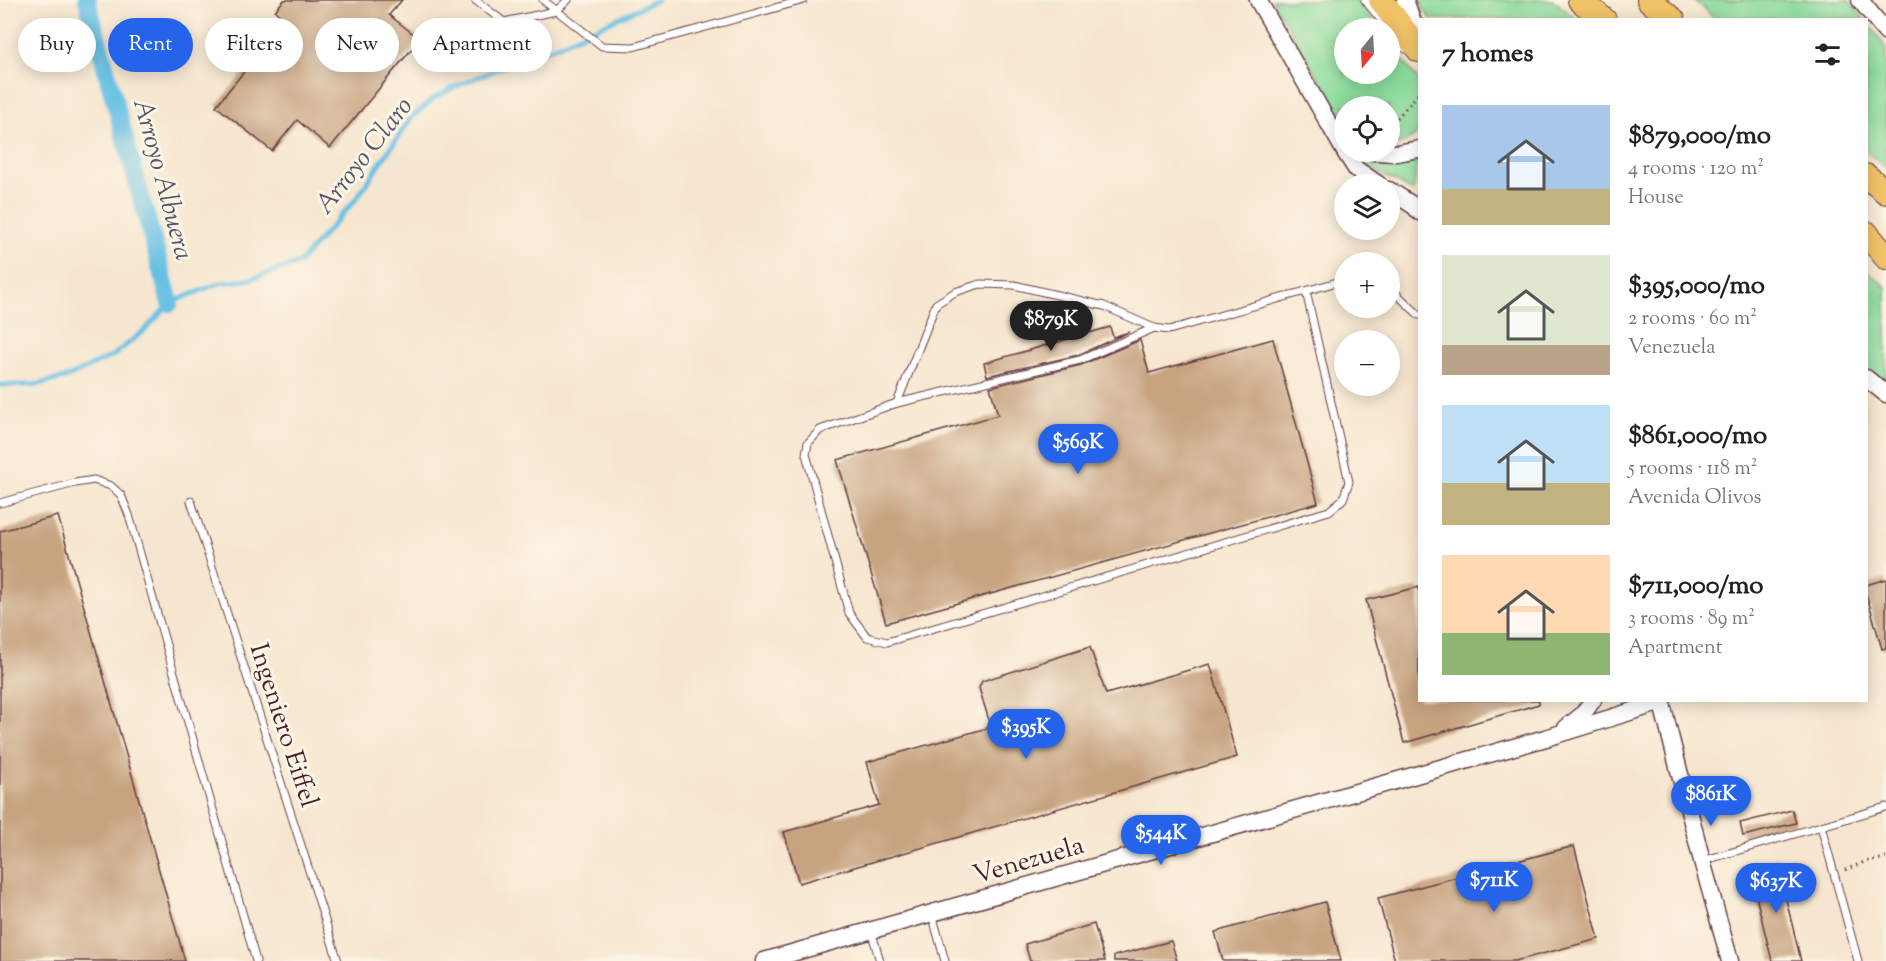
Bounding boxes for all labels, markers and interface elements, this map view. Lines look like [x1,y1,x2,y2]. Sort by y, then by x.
chip: Buy [18,18,96,72]
chip: Rent [108,18,193,72]
chip: Filters [205,18,303,72]
chip: New [315,18,399,72]
chip: Apartment [411,18,552,72]
north arrow [1334,18,1400,84]
map controls [1334,18,1400,396]
text: 7 homes [1442,36,1533,73]
icon: filters [1811,38,1844,71]
water label: Arroyo Claro [307,89,423,224]
water label: Arroyo Albuera [121,94,202,265]
button: locate [1334,96,1400,162]
text: $879,000/mo [1628,118,1771,155]
icon: home [1490,129,1562,201]
text: 4 rooms · 120 m² [1628,155,1764,184]
button: layers [1334,174,1400,240]
text: House [1628,184,1683,213]
button: + [1334,252,1400,318]
text: $395,000/mo [1628,268,1765,305]
icon: home [1490,279,1562,351]
pin: $879K [1009,301,1093,352]
text: 2 rooms · 60 m² [1628,305,1757,334]
text: $879K [1024,306,1078,335]
button: − [1334,330,1400,396]
text: Venezuela [1628,334,1716,363]
text: $861,000/mo [1628,418,1767,455]
pin: $569K [1036,424,1120,475]
text: $569K [1052,429,1104,458]
icon: home [1490,429,1562,501]
text: 5 rooms · 118 m² [1628,455,1758,484]
text: Avenida Olivos [1628,484,1761,513]
text: $711,000/mo [1628,568,1764,605]
icon: home [1490,579,1562,651]
text: 3 rooms · 89 m² [1628,605,1755,634]
text: Apartment [1628,634,1723,663]
street label: Ingeniero Eiffel [239,639,327,812]
pin: $395K [984,709,1068,760]
text: $395K [1001,714,1051,743]
pin: $861K [1669,776,1753,827]
text: $861K [1685,781,1737,810]
pin: $544K [1119,815,1203,866]
text: $544K [1135,820,1187,849]
street label: Venezuela [969,828,1088,895]
pin: $711K [1452,862,1536,913]
pin: $637K [1734,863,1818,914]
text: $711K [1470,867,1518,896]
text: $637K [1749,868,1803,897]

